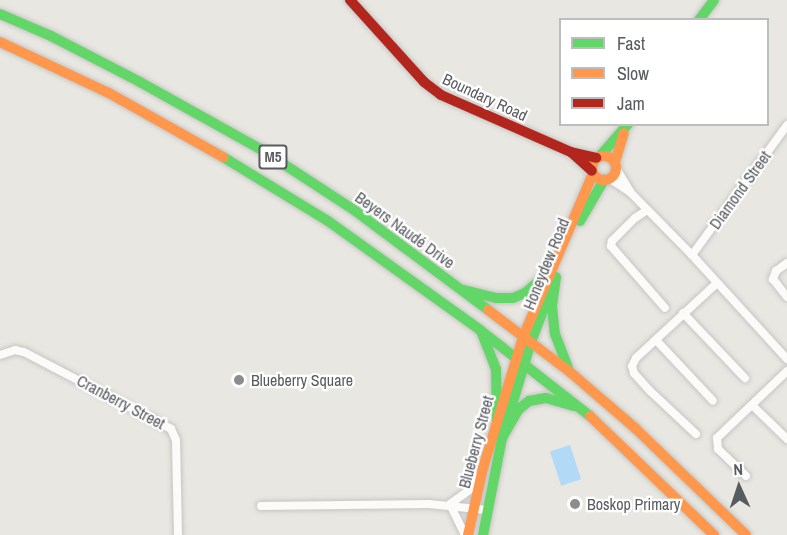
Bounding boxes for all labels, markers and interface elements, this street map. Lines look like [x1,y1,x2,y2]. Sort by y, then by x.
legend [559,18,769,126]
text: Fast [617,31,645,56]
text: Slow [617,61,649,86]
street label: Boundary Road [440,69,530,125]
text: Jam [617,91,645,116]
road number: M5 [258,145,288,169]
street label: Diamond Street [705,147,775,233]
street label: Beyers Naudé Drive [352,188,458,272]
street label: Honeydew Road [519,215,573,313]
place label: Blueberry Square [251,370,353,390]
street label: Cranberry Street [74,371,168,433]
marker: Blueberry Square [232,373,246,387]
street label: Blueberry Street [454,394,498,490]
north arrow [709,457,769,517]
text: N [733,458,743,480]
place label: Boskop Primary [587,494,680,514]
marker: Boskop Primary [568,497,582,511]

